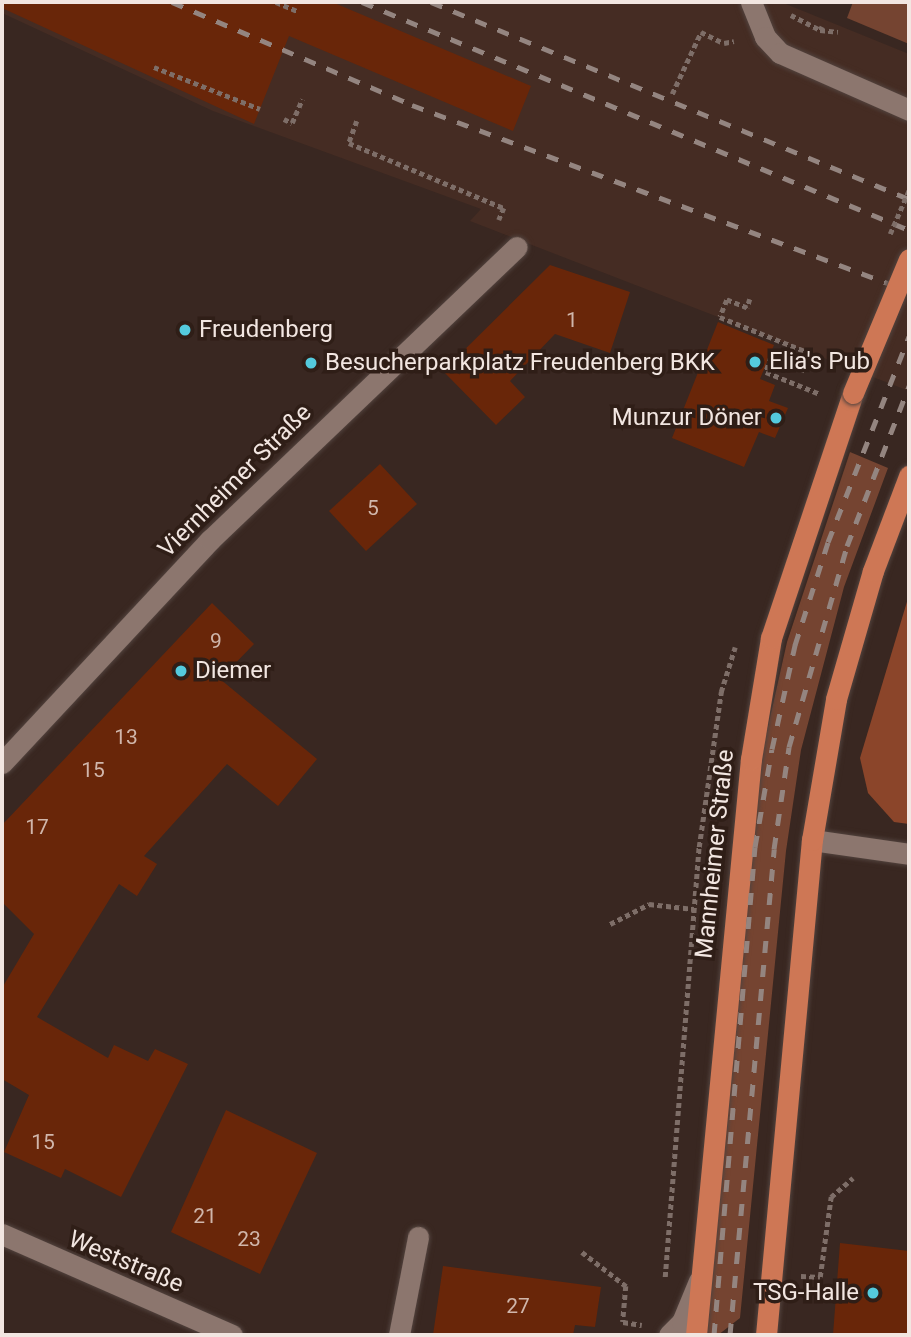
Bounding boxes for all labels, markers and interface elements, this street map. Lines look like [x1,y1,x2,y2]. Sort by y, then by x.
house number: 1 [566,307,578,333]
place label: Freudenberg [199,316,333,344]
marker: Freudenberg [177,322,193,338]
place label: Elia's Pub [769,348,870,376]
place label: Besucherparkplatz Freudenberg BKK [325,349,715,377]
marker: Elia's Pub [747,354,763,370]
marker: Besucherparkplatz Freudenberg BKK [303,355,319,371]
street label: Viernheimer Straße [152,398,318,564]
place label: Munzur Döner [612,404,762,432]
marker: Munzur Döner [768,410,784,426]
house number: 5 [367,495,379,521]
house number: 9 [210,628,222,654]
place label: Diemer [195,657,271,685]
marker: Diemer [173,663,189,679]
house number: 13 [114,724,138,750]
street label: Mannheimer Straße [690,748,740,960]
house number: 15 [81,757,105,783]
house number: 17 [25,814,49,840]
house number: 15 [31,1129,55,1155]
house number: 21 [193,1203,217,1229]
street label: Weststraße [64,1225,188,1299]
house number: 23 [237,1226,261,1252]
place label: TSG-Halle [753,1279,859,1307]
marker: TSG-Halle [865,1285,881,1301]
house number: 27 [506,1293,530,1319]

